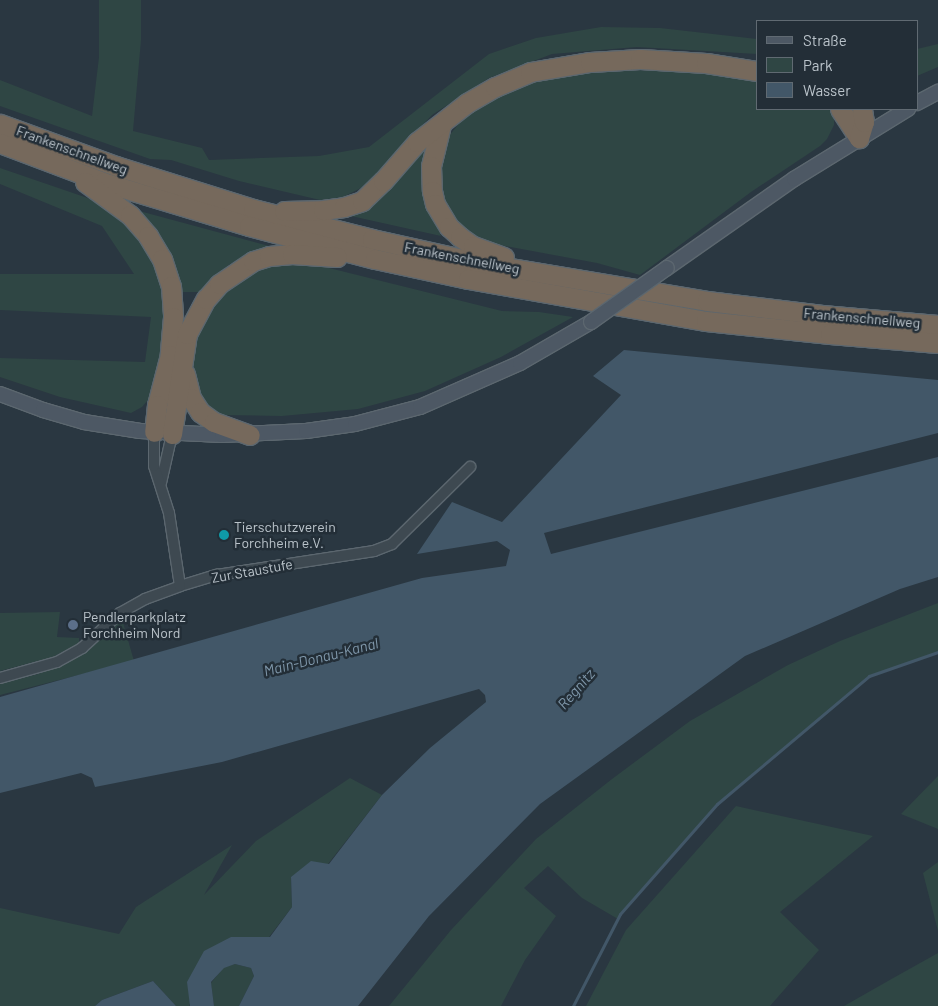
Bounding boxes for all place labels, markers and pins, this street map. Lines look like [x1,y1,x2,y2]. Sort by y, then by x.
place label: Tierschutzverein Forchheim e.V. [234,519,336,552]
marker: Tierschutzverein Forchheim e.V. [218,529,230,541]
place label: Pendlerparkplatz Forchheim Nord [83,609,186,642]
marker: Pendlerparkplatz Forchheim Nord [67,619,79,631]

